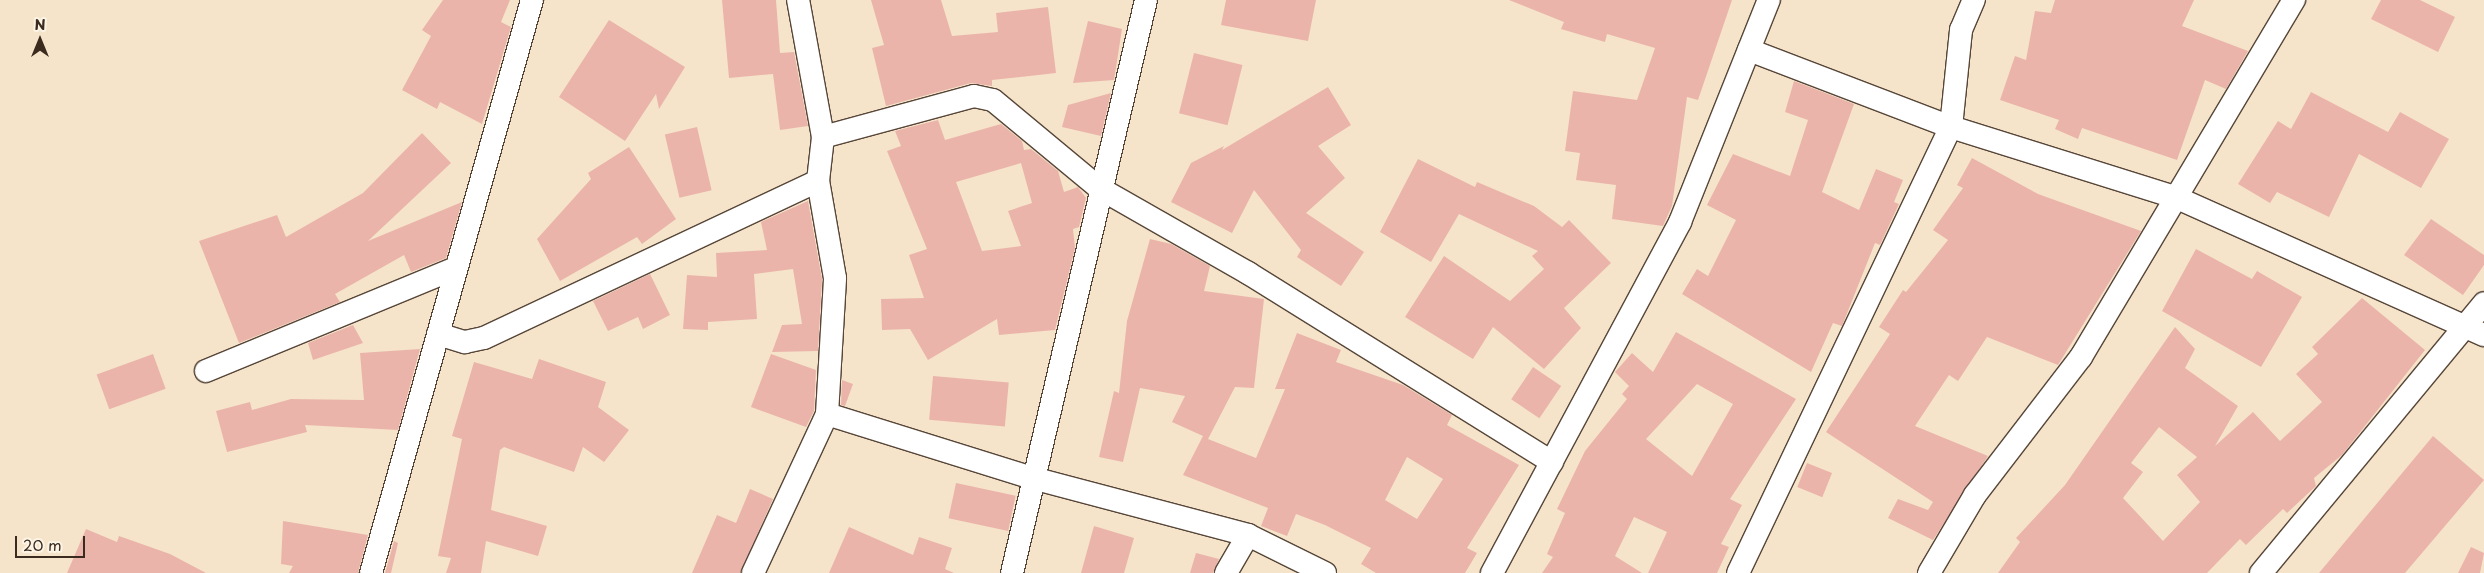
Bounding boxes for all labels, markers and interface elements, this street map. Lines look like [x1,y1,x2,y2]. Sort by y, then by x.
text: N [34,14,46,35]
north arrow [15,15,65,65]
scale bar [18,526,88,558]
text: 20 m [23,533,62,556]

